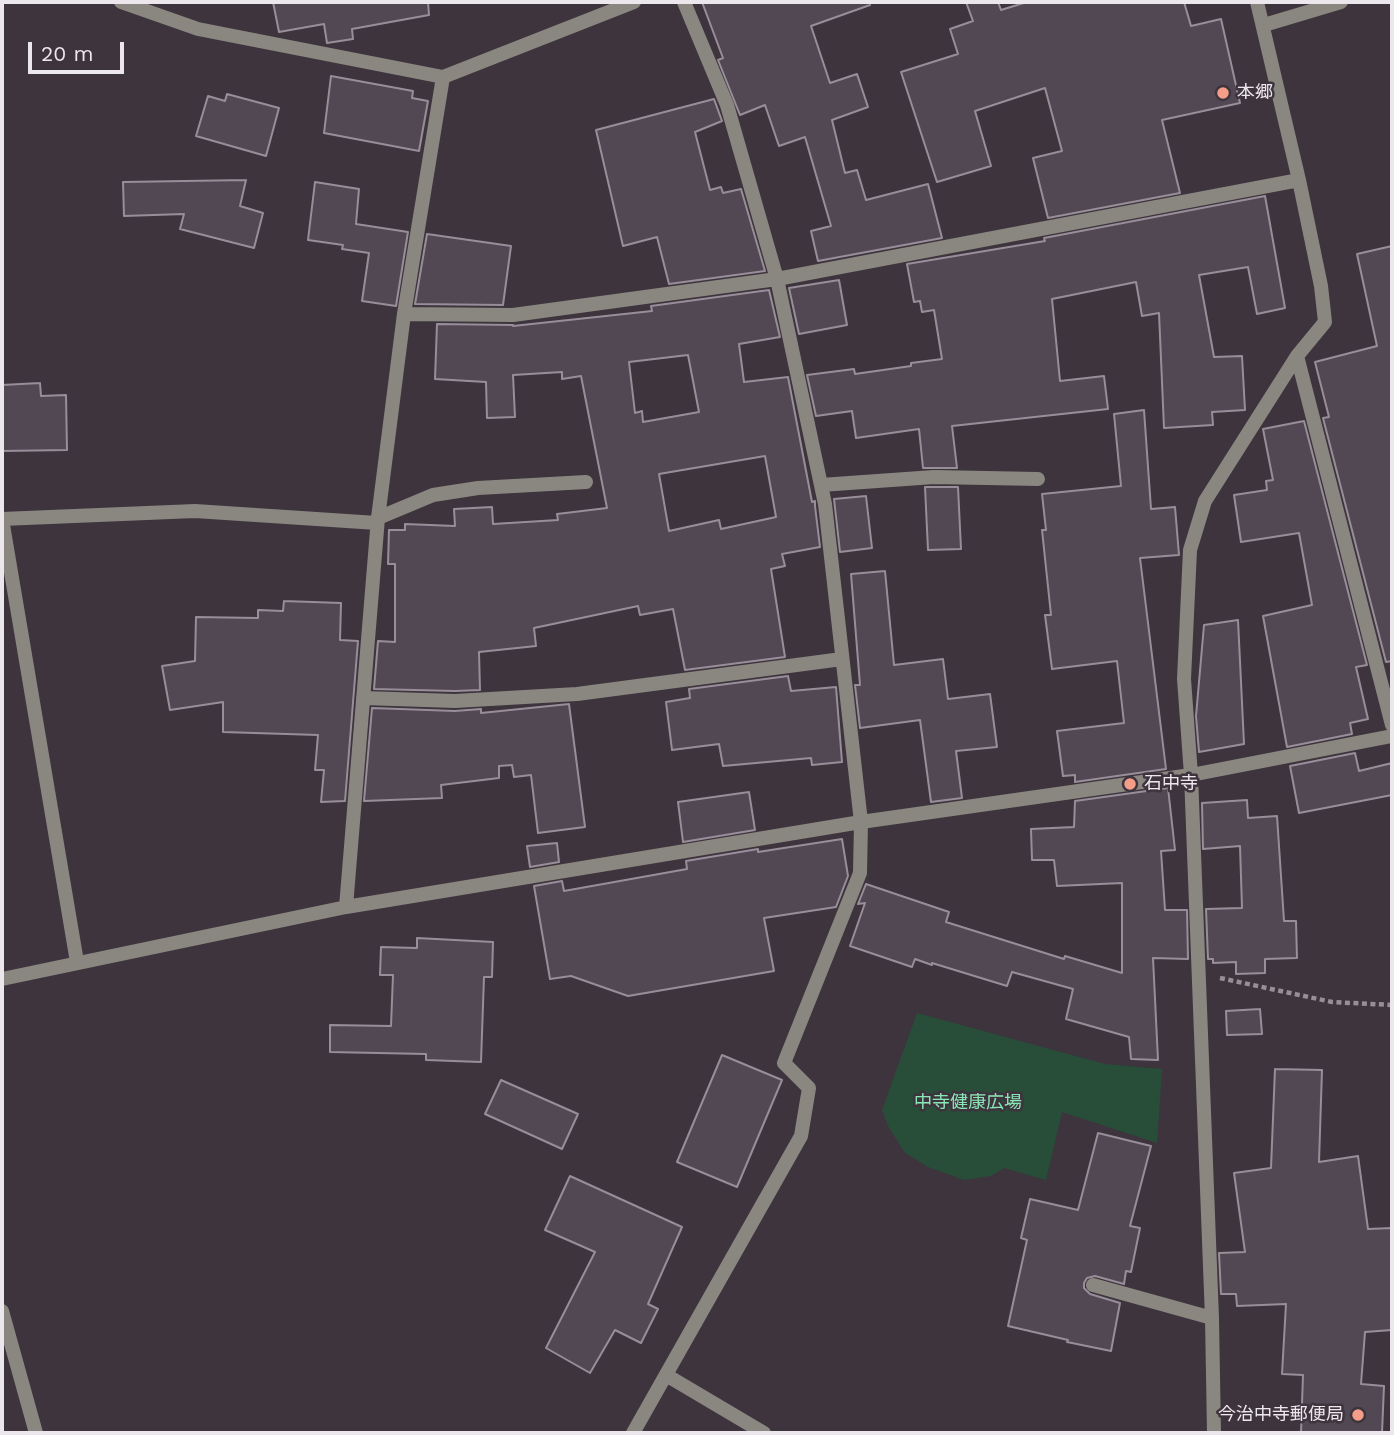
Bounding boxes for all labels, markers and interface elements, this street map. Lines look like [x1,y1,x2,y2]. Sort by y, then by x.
scale bar [32,28,128,72]
text: 20 m [41,41,93,66]
place label: 本郷 [1237,82,1273,104]
marker: 本郷 [1215,85,1231,101]
place label: 石中寺 [1144,773,1198,795]
marker: 石中寺 [1122,776,1138,792]
park label: 中寺健康広場 [914,1092,1022,1114]
place label: 今治中寺郵便局 [1218,1404,1344,1426]
marker: 今治中寺郵便局 [1350,1407,1366,1423]

